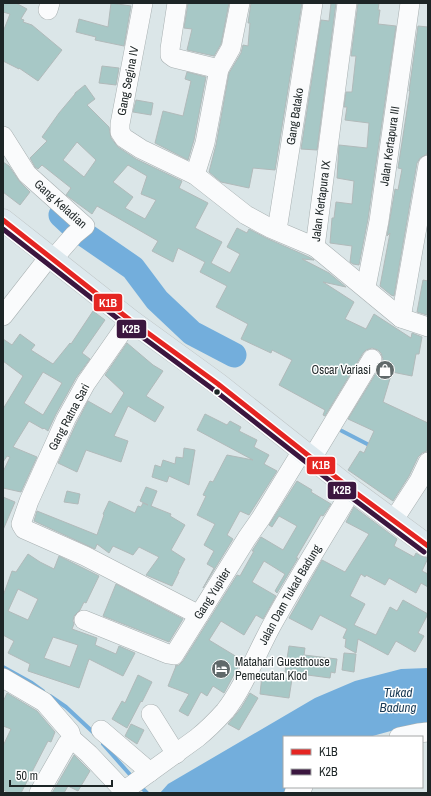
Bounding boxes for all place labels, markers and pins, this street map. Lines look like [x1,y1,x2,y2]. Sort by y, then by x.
shop icon: Oscar Variasi [374,359,396,381]
place label: Oscar Variasi [312,362,371,378]
unlabelled marker [212,387,222,397]
place label: Matahari Guesthouse Pemecutan Klod [235,654,330,684]
hotel icon: Matahari Guesthouse Pemecutan Klod [210,658,232,680]

